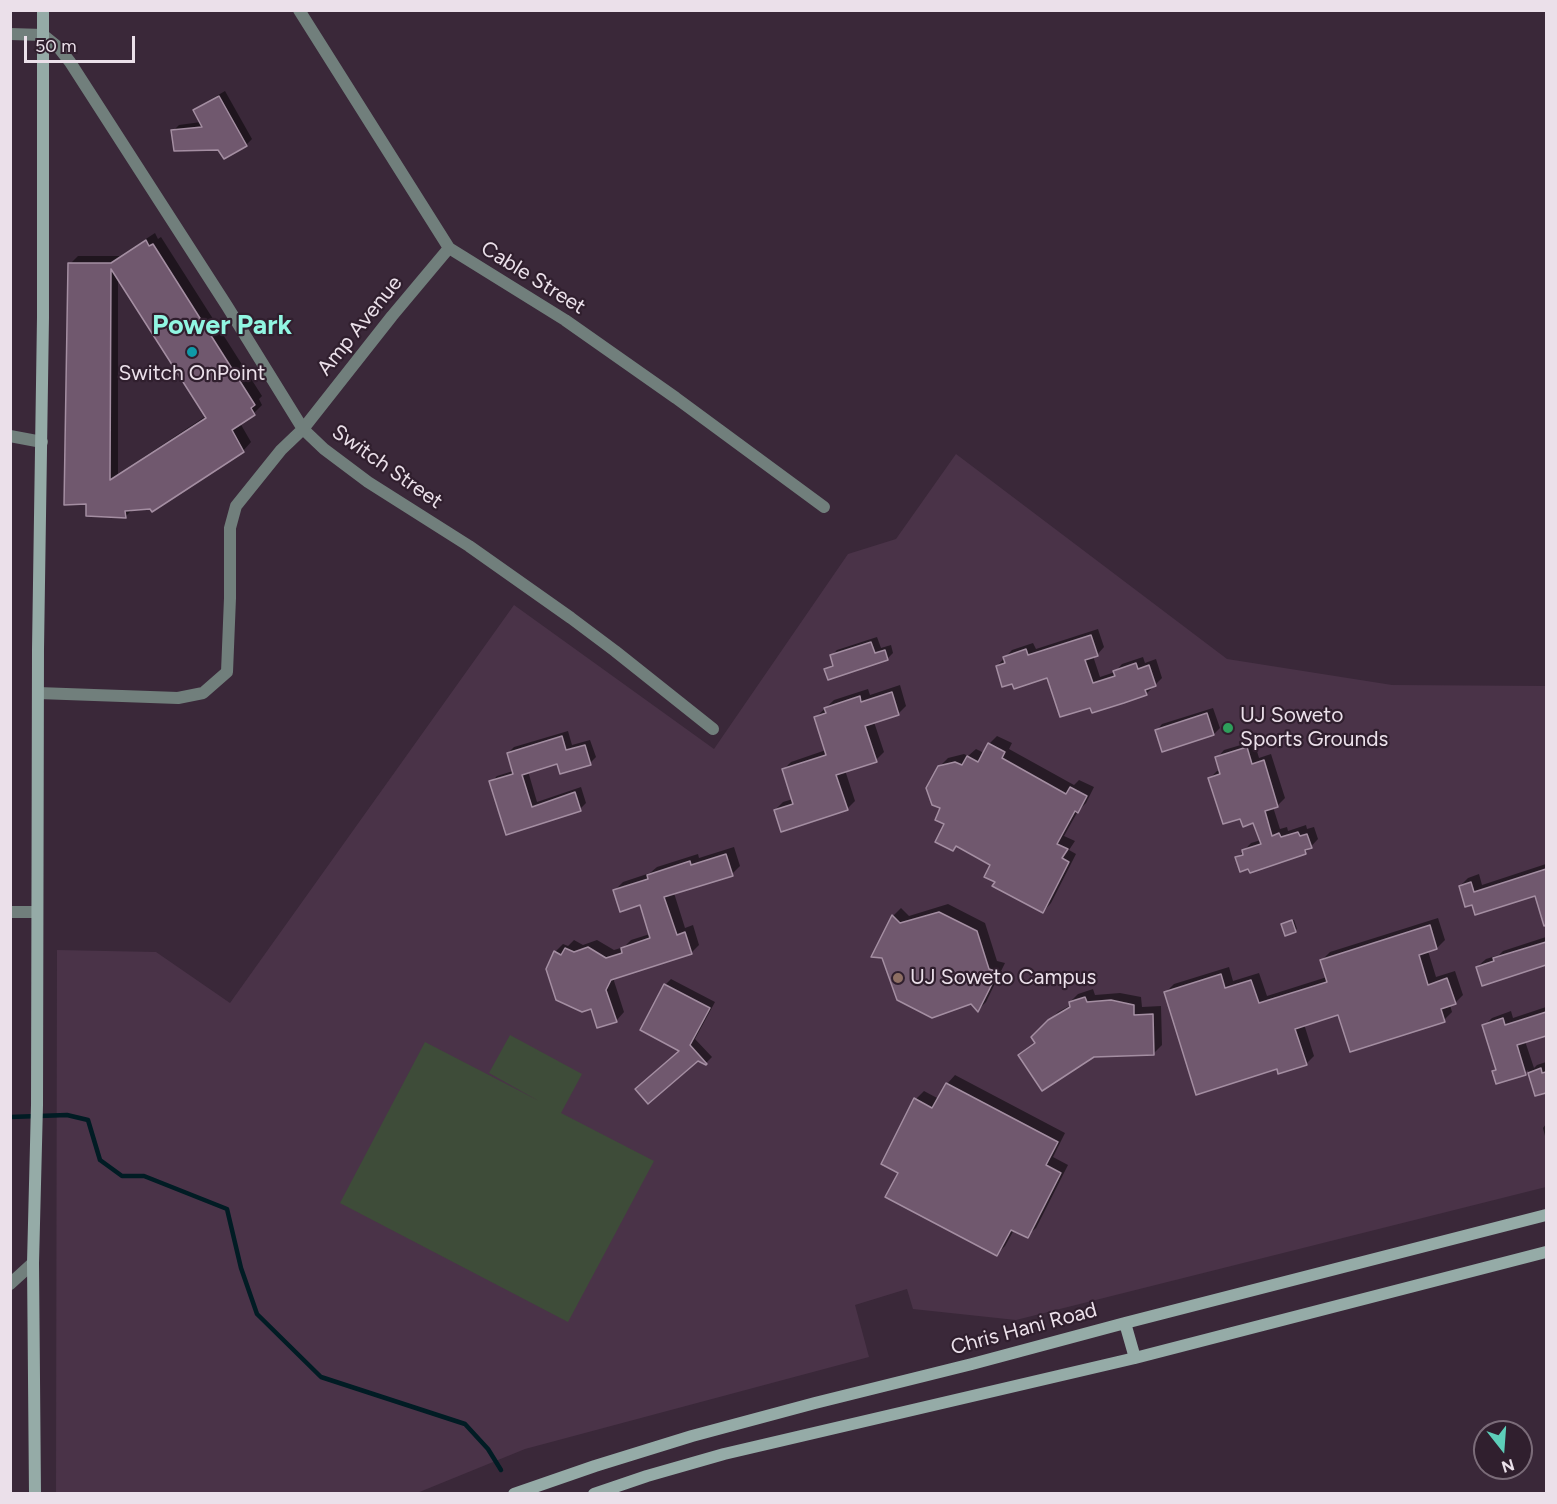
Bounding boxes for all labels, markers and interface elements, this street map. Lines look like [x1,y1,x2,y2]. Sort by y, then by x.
scale bar [27,24,138,62]
text: 50 m [35,35,77,57]
street label: Cable Street [476,236,590,320]
street label: Amp Avenue [312,271,408,381]
district label: Power Park [152,310,292,342]
marker: Switch OnPoint [185,345,199,359]
place label: Switch OnPoint [118,361,266,387]
street label: Switch Street [327,420,447,514]
place label: UJ Soweto Sports Grounds [1240,703,1388,753]
marker: UJ Soweto Sports Grounds [1221,721,1235,735]
place label: UJ Soweto Campus [910,965,1096,991]
marker: UJ Soweto Campus [891,971,905,985]
street label: Chris Hani Road [948,1297,1100,1361]
north arrow [1473,1420,1533,1480]
text: N [1499,1455,1517,1477]

